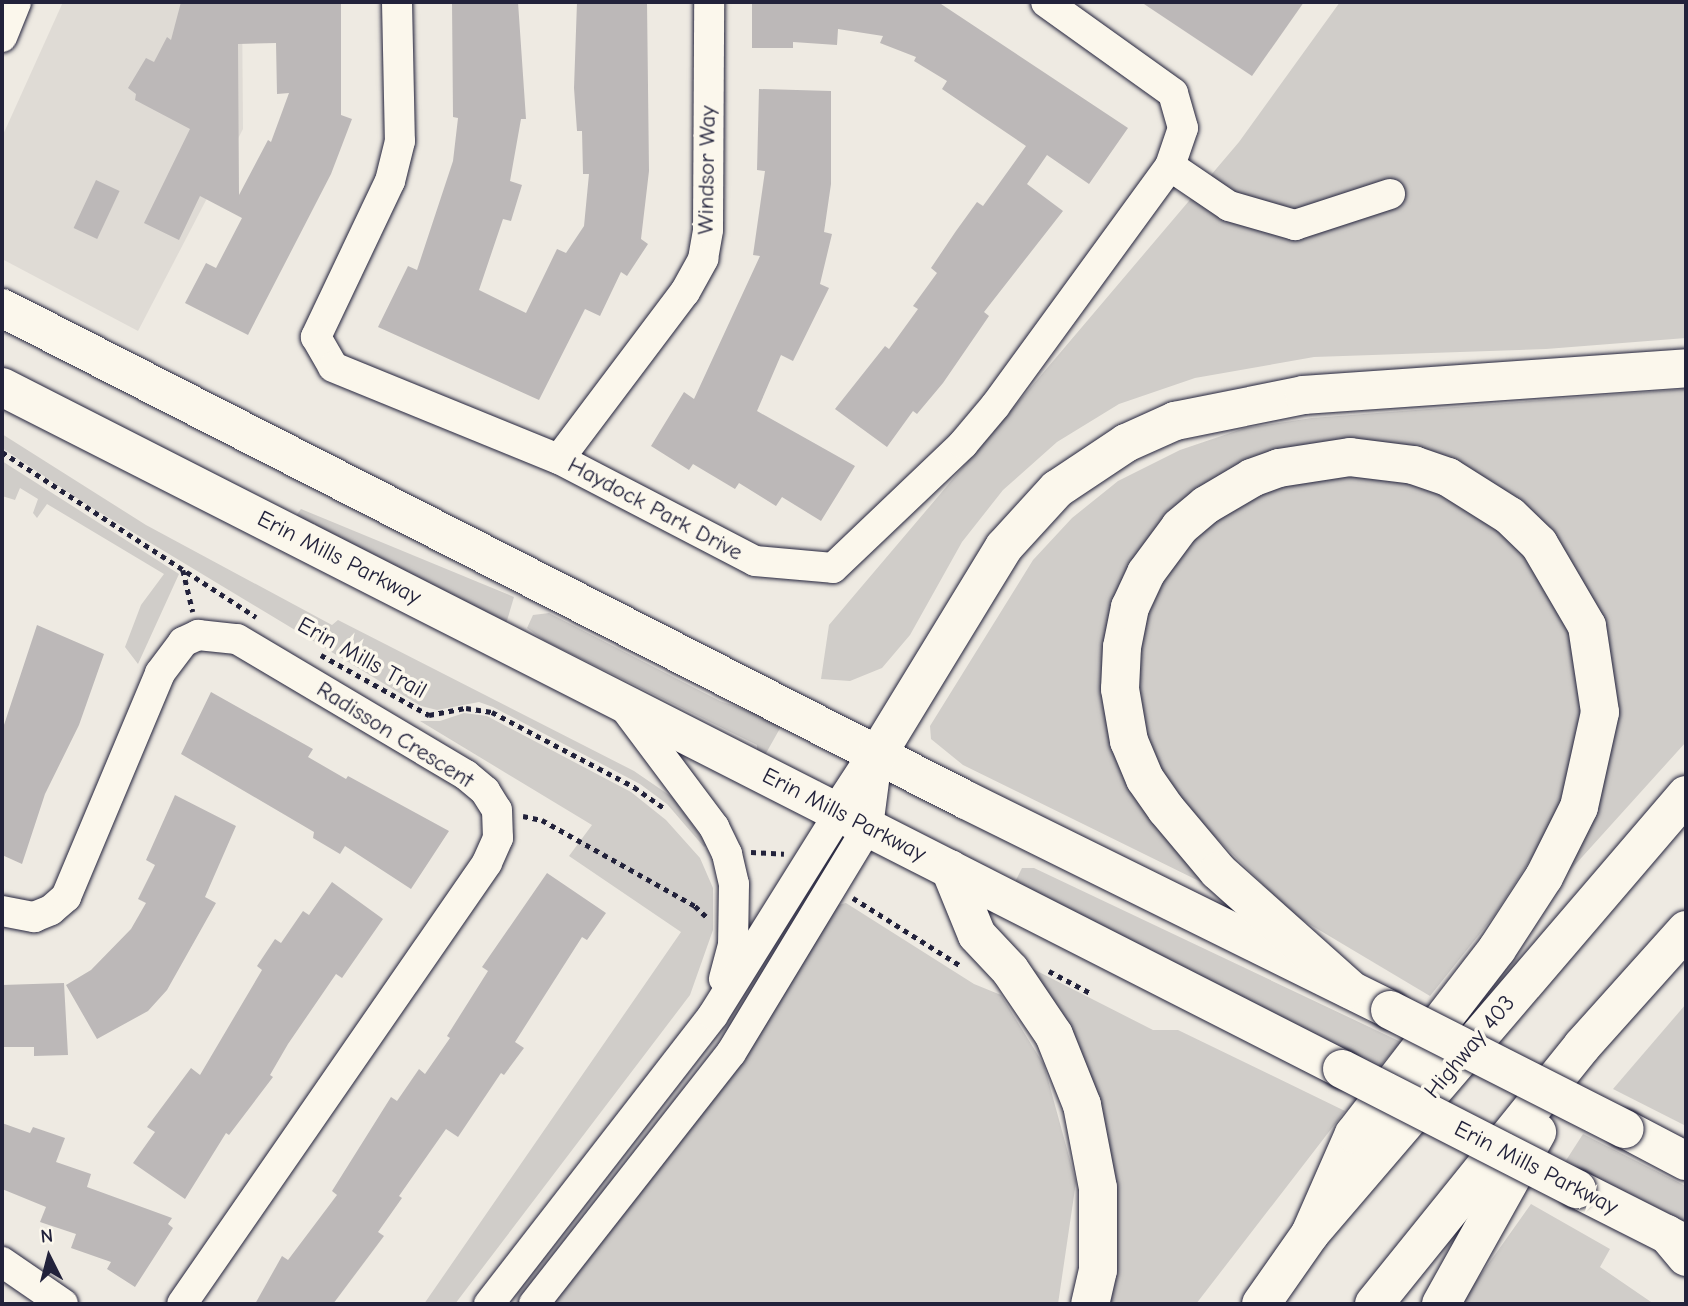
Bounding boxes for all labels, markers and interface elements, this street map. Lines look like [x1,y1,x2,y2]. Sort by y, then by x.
street label: Windsor Way [692,105,722,235]
street label: Haydock Park Drive [563,451,747,567]
street label: Erin Mills Parkway [253,505,425,611]
street label: Erin Mills Trail [293,611,431,705]
street label: Radisson Crescent [311,676,479,794]
street label: Erin Mills Parkway [758,762,930,868]
street label: Highway 403 [1419,990,1521,1104]
street label: Erin Mills Parkway [1450,1115,1622,1221]
north arrow [14,1222,84,1292]
text: N [39,1225,54,1248]

